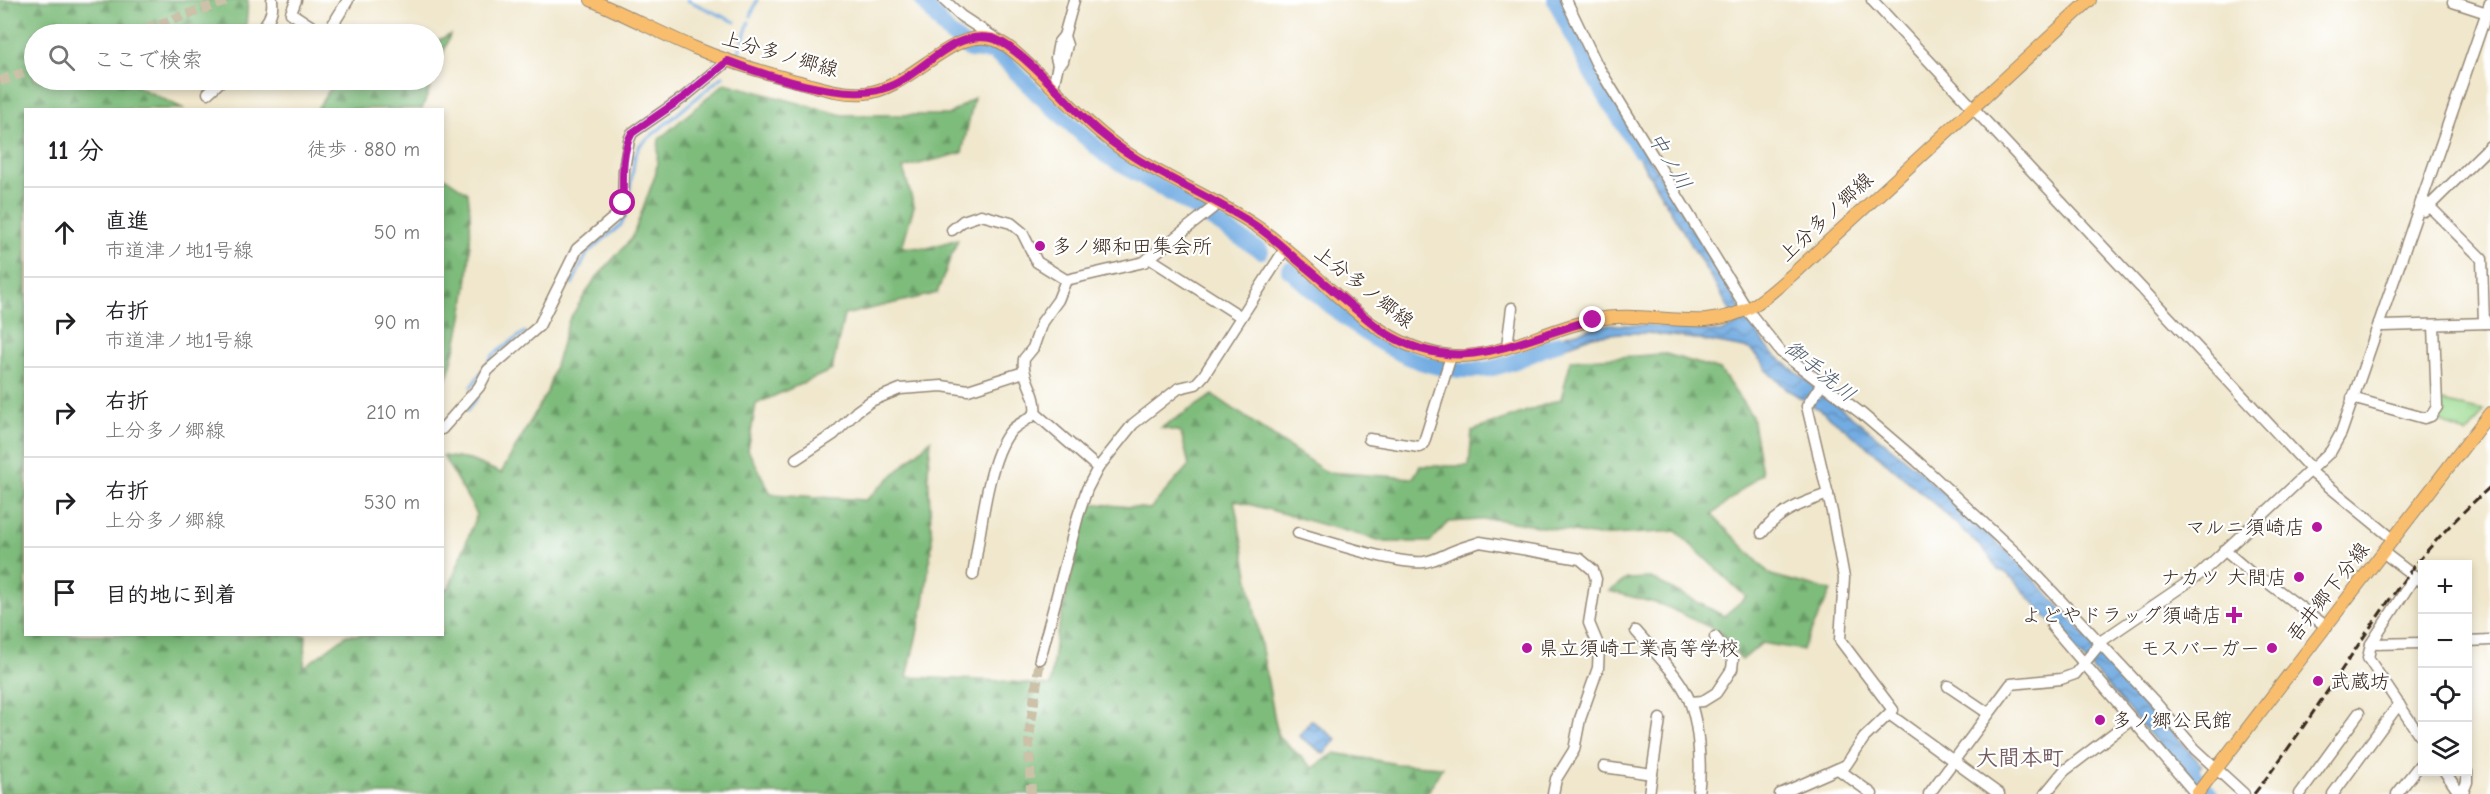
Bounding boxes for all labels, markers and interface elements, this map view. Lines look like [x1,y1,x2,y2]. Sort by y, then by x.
search box [24,24,444,90]
street label: 上分多ノ郷線 [719,26,841,82]
icon: search [45,41,78,74]
text: ここで検索 [93,47,203,73]
water label: 中ノ川 [1643,128,1697,194]
text: 11 分 [48,136,104,166]
text: 徒歩 · 880 m [307,138,420,161]
street label: 上分多ノ郷線 [1774,168,1878,266]
route start [609,189,635,215]
text: 直進 [105,208,149,234]
icon: ahead [48,216,81,249]
text: 50 m [374,221,420,244]
place label: 多ノ郷和田集会所 [1052,235,1212,258]
text: 市道津ノ地1号線 [105,239,253,262]
marker: 多ノ郷和田集会所 [1033,239,1047,253]
street label: 上分多ノ郷線 [1310,241,1418,333]
text: 右折 [105,298,149,324]
icon: right [48,306,81,339]
route end [1579,306,1605,332]
text: 90 m [374,311,420,334]
text: 市道津ノ地1号線 [105,329,253,352]
water label: 御手洗川 [1780,335,1860,407]
text: 右折 [105,388,149,414]
icon: right [48,396,81,429]
text: 210 m [366,401,420,424]
text: 上分多ノ郷線 [105,419,225,442]
text: 右折 [105,478,149,504]
icon: right [48,486,81,519]
text: 530 m [364,491,420,514]
text: 上分多ノ郷線 [105,509,225,532]
place label: マルニ須崎店 [2185,516,2305,539]
marker: マルニ須崎店 [2310,520,2324,534]
street label: 吾井郷下分線 [2282,538,2374,646]
map controls [2418,560,2472,776]
button: + [2418,560,2472,614]
place label: ナカツ 大間店 [2160,566,2287,589]
marker: ナカツ 大間店 [2292,570,2306,584]
icon: arrive [48,576,81,609]
text: 目的地に到着 [105,582,237,608]
place label: よどやドラッグ須崎店 [2021,604,2222,627]
marker: よどやドラッグ須崎店 [2227,608,2241,622]
button: − [2418,614,2472,668]
place label: 県立須崎工業高等学校 [1539,637,1739,660]
place label: モスバーガー [2140,637,2260,660]
marker: 県立須崎工業高等学校 [1520,641,1534,655]
marker: モスバーガー [2265,641,2279,655]
button: locate [2418,668,2472,722]
place label: 武蔵坊 [2330,670,2390,693]
marker: 武蔵坊 [2311,674,2325,688]
place label: 多ノ郷公民館 [2112,709,2232,732]
marker: 多ノ郷公民館 [2093,713,2107,727]
button: layers [2418,722,2472,776]
district label: 大間本町 [1976,745,2064,771]

